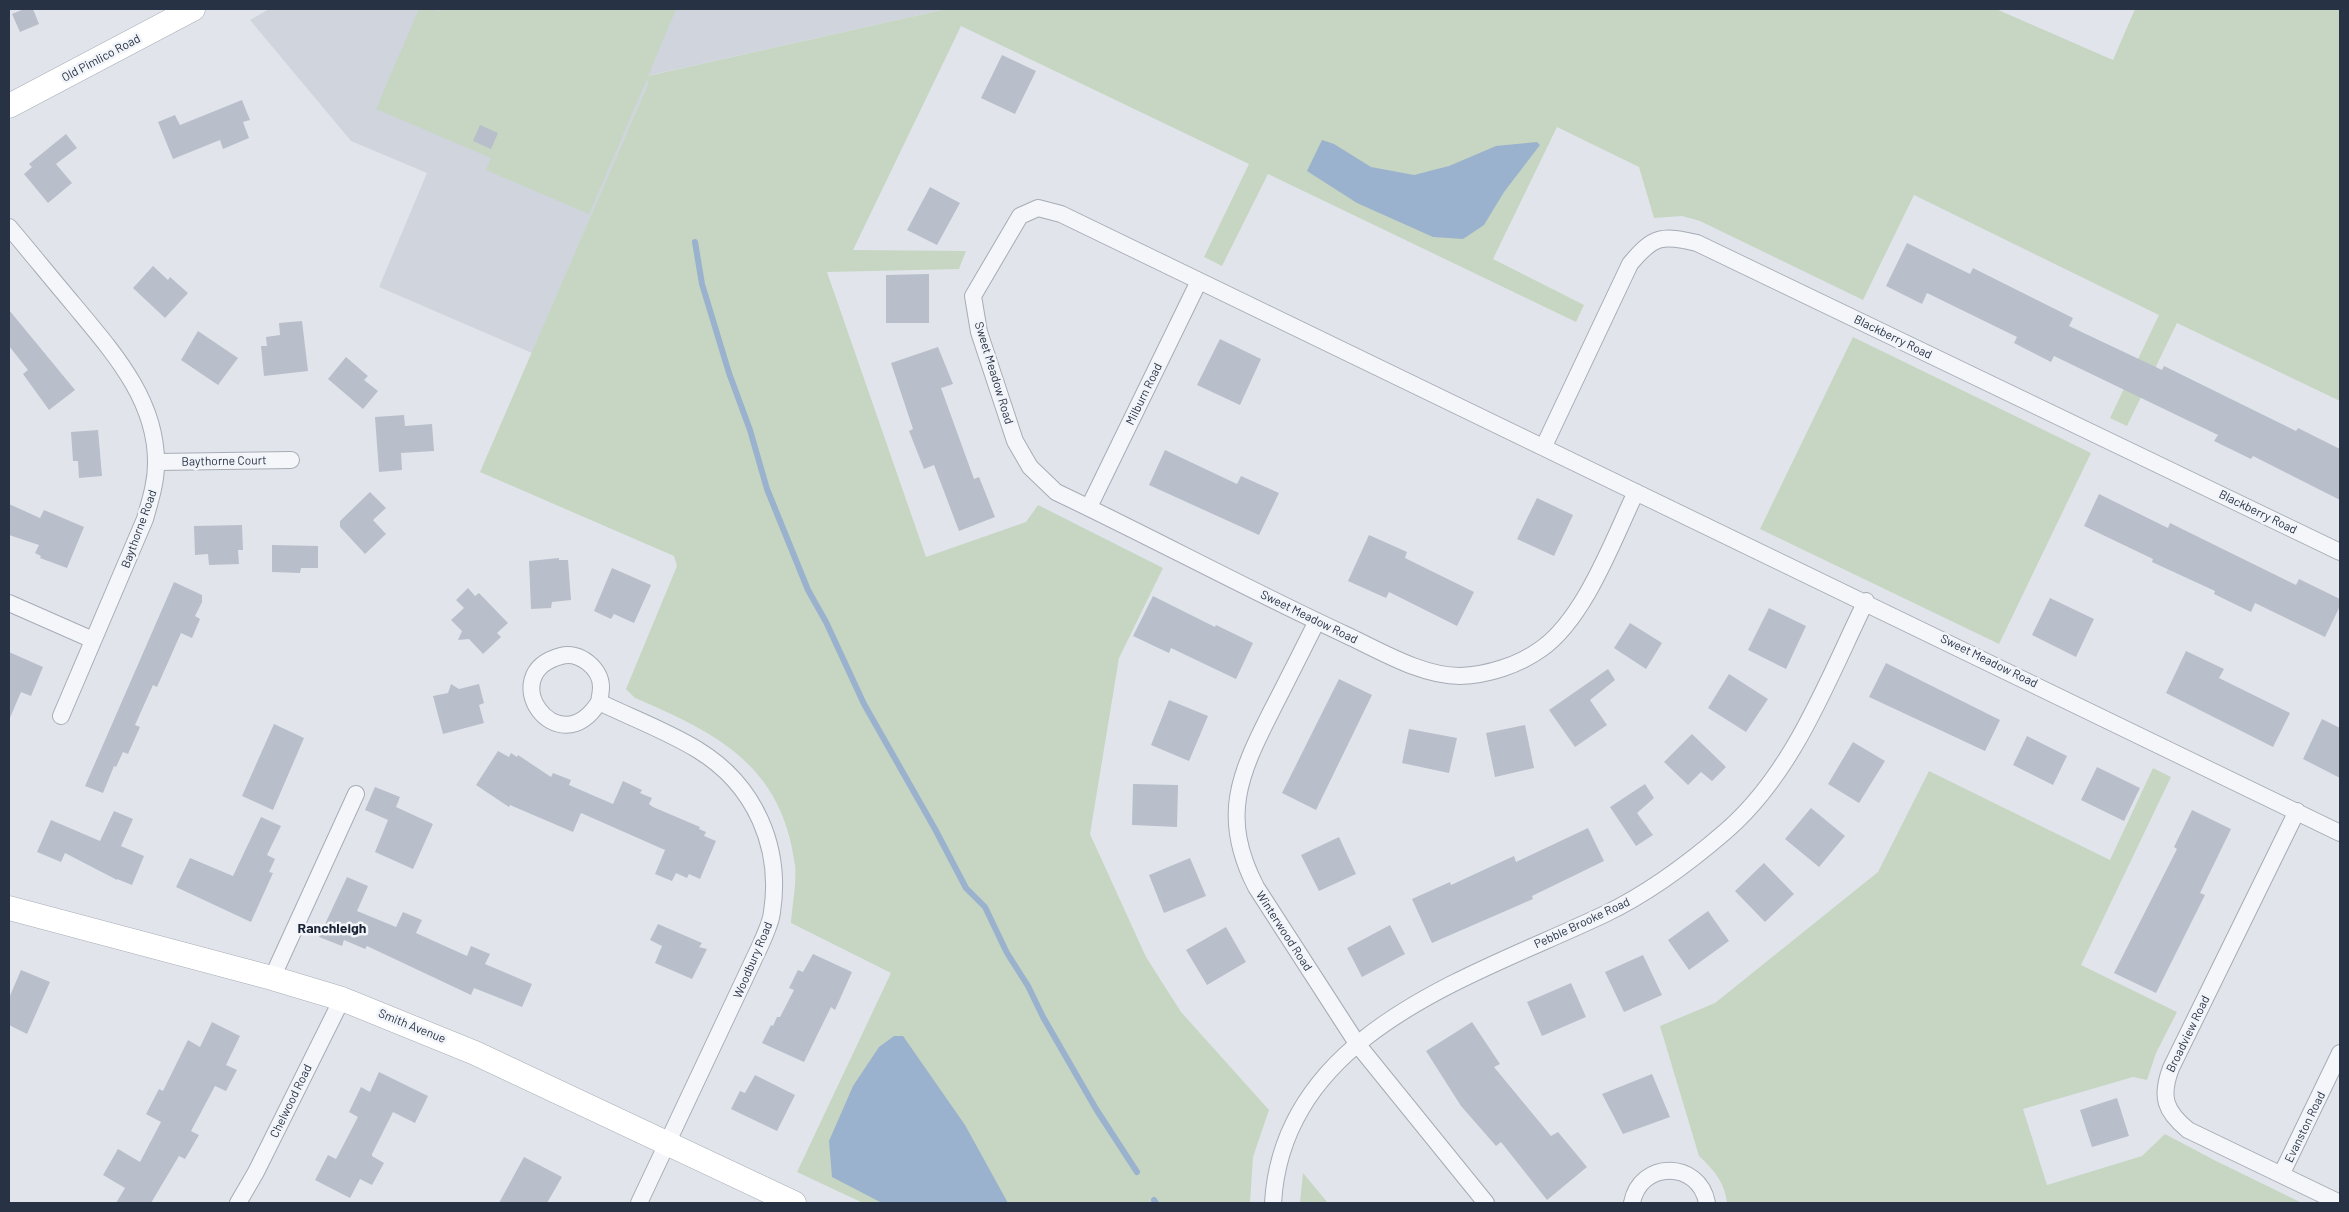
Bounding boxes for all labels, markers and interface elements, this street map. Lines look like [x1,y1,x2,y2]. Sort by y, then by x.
street label: Old Pimlico Road [59,31,143,85]
street label: Blackberry Road [1852,312,1934,362]
street label: Sweet Meadow Road [972,320,1016,426]
street label: Milburn Road [1123,361,1165,427]
street label: Baythorne Court [181,453,267,469]
street label: Blackberry Road [2217,487,2299,537]
street label: Baythorne Road [118,488,160,570]
street label: Sweet Meadow Road [1258,587,1360,647]
street label: Sweet Meadow Road [1938,631,2040,691]
street label: Winterwood Road [1253,888,1315,974]
street label: Pebble Brooke Road [1532,895,1632,951]
district label: Ranchleigh [298,920,366,936]
street label: Woodbury Road [730,920,776,1000]
street label: Broadview Road [2163,993,2213,1075]
street label: Smith Avenue [376,1006,448,1046]
street label: Chelwood Road [267,1062,315,1140]
street label: Evanston Road [2282,1089,2328,1165]

